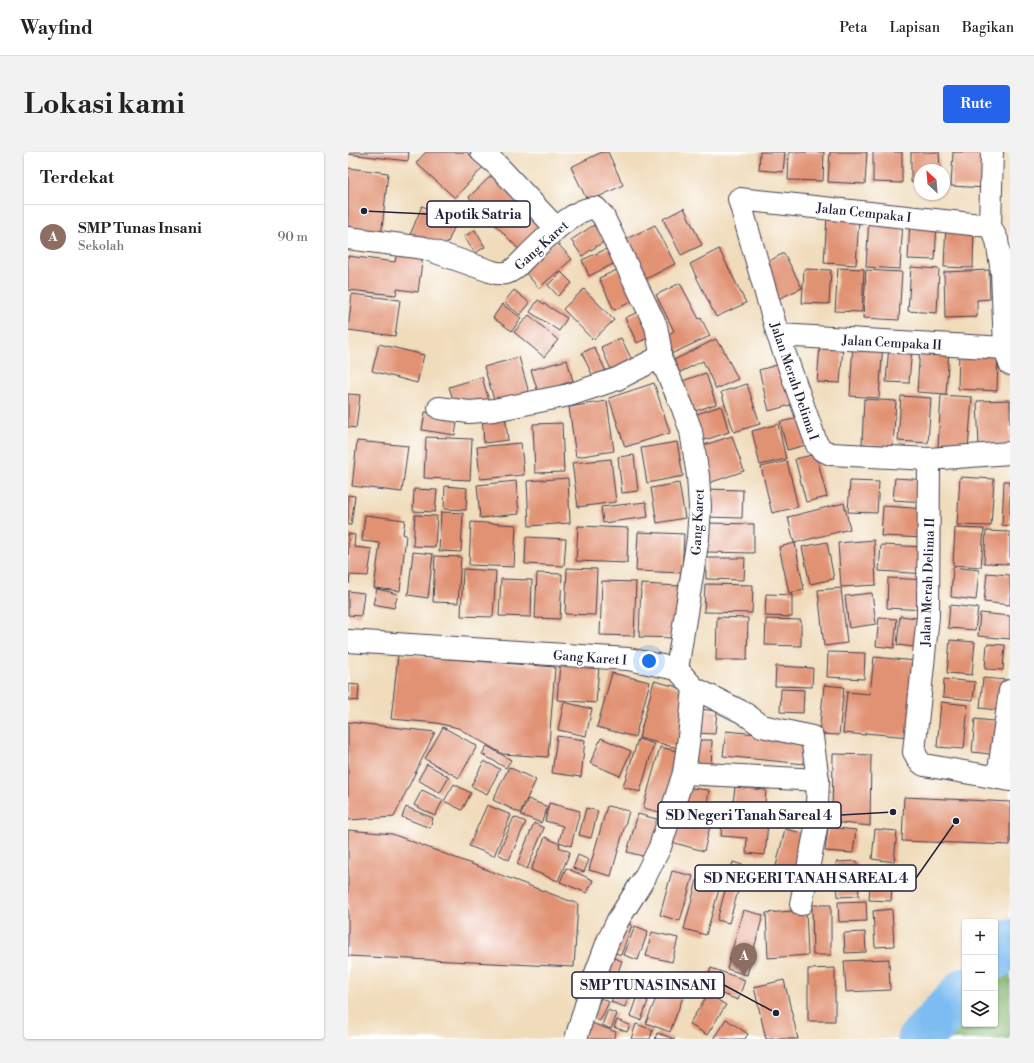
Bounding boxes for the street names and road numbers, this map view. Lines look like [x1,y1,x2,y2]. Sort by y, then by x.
street label: Jalan Cempaka I [815,200,912,226]
street label: Gang Karet [512,217,572,274]
street label: Jalan Merah Delima I [766,319,822,443]
street label: Jalan Cempaka II [841,332,942,354]
street label: Gang Karet [688,488,708,556]
street label: Jalan Merah Delima II [918,517,938,648]
street label: Gang Karet I [552,647,628,669]

